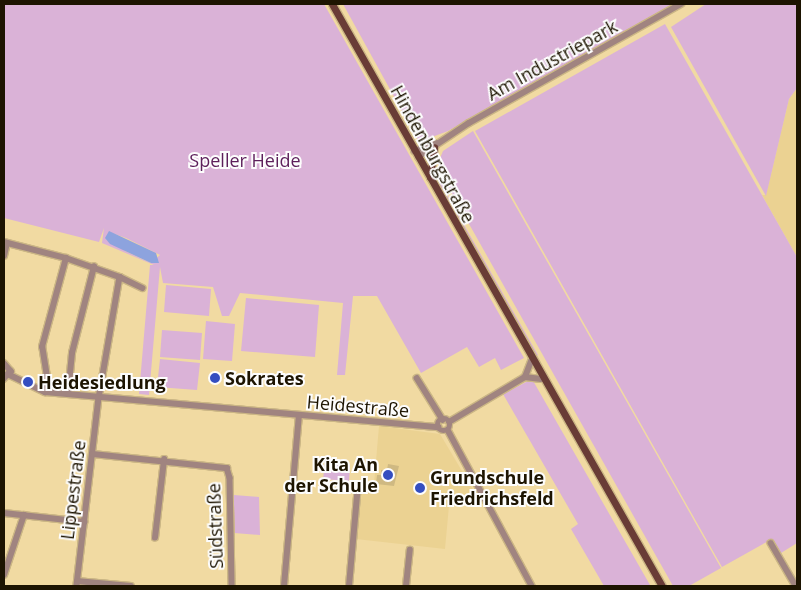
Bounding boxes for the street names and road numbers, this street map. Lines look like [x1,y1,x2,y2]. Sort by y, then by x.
street label: Am Industriepark [483,15,621,105]
street label: Hindenburgstraße [386,81,480,227]
street label: Heidestraße [306,391,410,421]
street label: Lippestraße [56,439,90,541]
street label: Südstraße [203,483,227,569]

